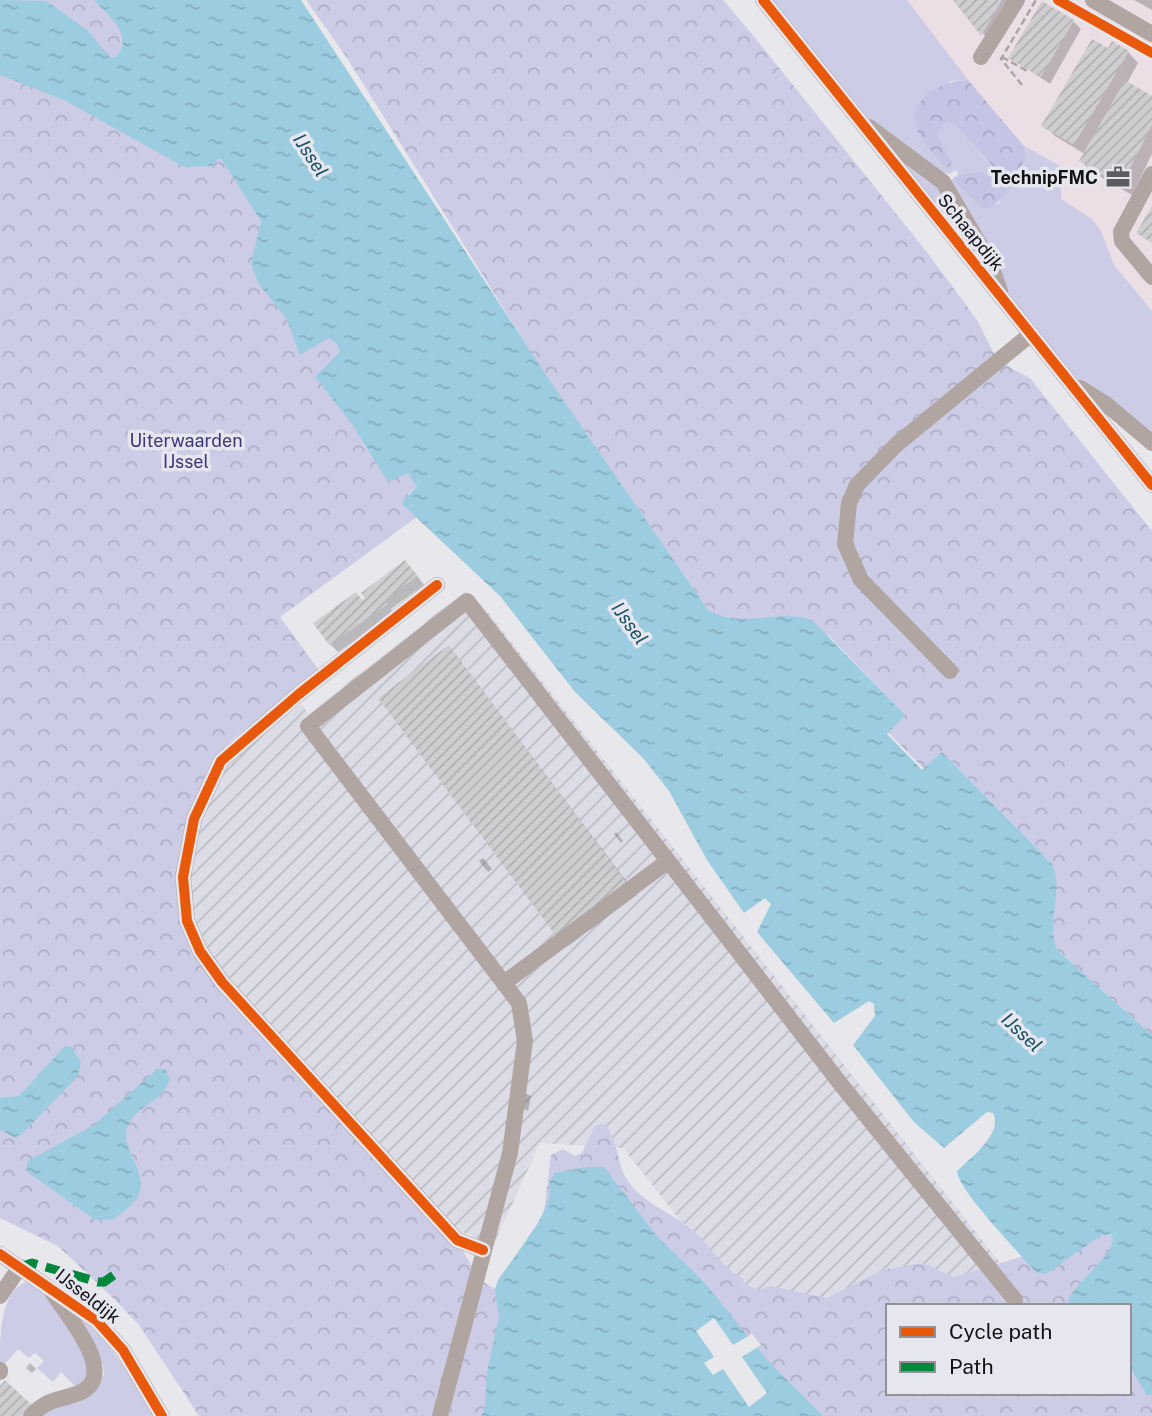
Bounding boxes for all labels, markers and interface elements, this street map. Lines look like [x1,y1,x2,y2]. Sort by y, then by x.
water label: IJssel [289,129,333,181]
office icon: TechnipFMC [1104,163,1132,191]
place label: TechnipFMC [991,167,1098,188]
street label: Schaapdijk [934,189,1008,275]
park label: Uiterwaarden IJssel [129,430,243,472]
water label: IJssel [607,598,653,648]
water label: IJssel [997,1008,1047,1056]
street label: IJsseldijk [52,1264,124,1328]
legend [886,1304,1131,1395]
text: Cycle path [949,1319,1052,1344]
text: Path [949,1354,994,1379]

